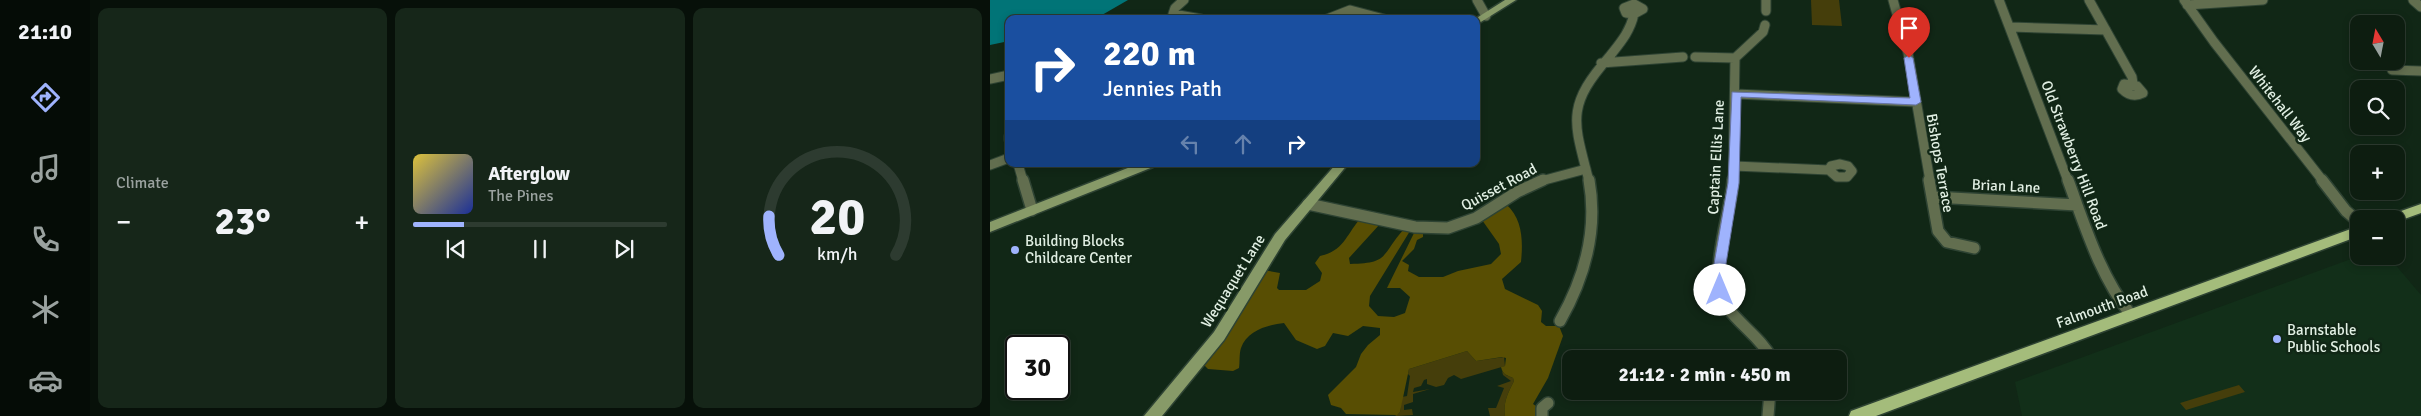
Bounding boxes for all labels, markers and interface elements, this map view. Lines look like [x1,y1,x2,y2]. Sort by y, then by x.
pin [1888,7,1930,58]
icon: arrive [1895,14,1923,42]
north arrow [2350,15,2405,70]
map controls [2350,15,2405,265]
text: 21:10 [18,18,72,45]
text: 220 m [1103,32,1196,75]
icon: right [1020,35,1085,100]
street label: Whitehall Way [2245,62,2315,146]
text: Jennies Path [1103,75,1222,102]
street label: Old Strawberry Hill Road [2037,78,2111,232]
icon: directions [28,80,63,115]
button: search [2350,80,2405,135]
street label: Captain Ellis Lane [1704,99,1728,215]
street label: Bishops Terrace [1922,112,1958,214]
icon: left [1176,130,1204,158]
icon: ahead [1229,130,1257,158]
icon: right [1282,130,1310,158]
button: + [2350,145,2405,200]
icon: music [28,151,63,186]
street label: Quisset Road [1458,159,1540,214]
text: Afterglow [488,162,570,186]
text: Climate [116,173,169,193]
street label: Brian Lane [1971,175,2041,197]
text: 20 [809,185,865,249]
text: The Pines [488,186,554,206]
text: 23° [215,198,271,245]
text: − [116,205,131,239]
text: + [354,205,369,239]
button: − [2350,210,2405,265]
icon: phone [28,222,63,257]
street label: Wequaquet Lane [1197,231,1269,331]
place label: Building Blocks Childcare Center [1025,232,1133,267]
icon: previous [442,235,470,263]
icon: pause [526,235,554,263]
icon: next [610,235,638,263]
text: km/h [817,243,858,265]
marker: Building Blocks Childcare Center [1009,244,1021,256]
position arrow [1693,263,1745,315]
street label: Falmouth Road [2054,282,2150,332]
icon: climate [28,292,63,327]
place label: Barnstable Public Schools [2287,321,2381,356]
marker: Barnstable Public Schools [2271,333,2283,345]
speed limit sign: 30 [1005,335,1070,400]
icon: car [28,363,63,398]
text: 21:12 · 2 min · 450 m [1618,363,1791,387]

